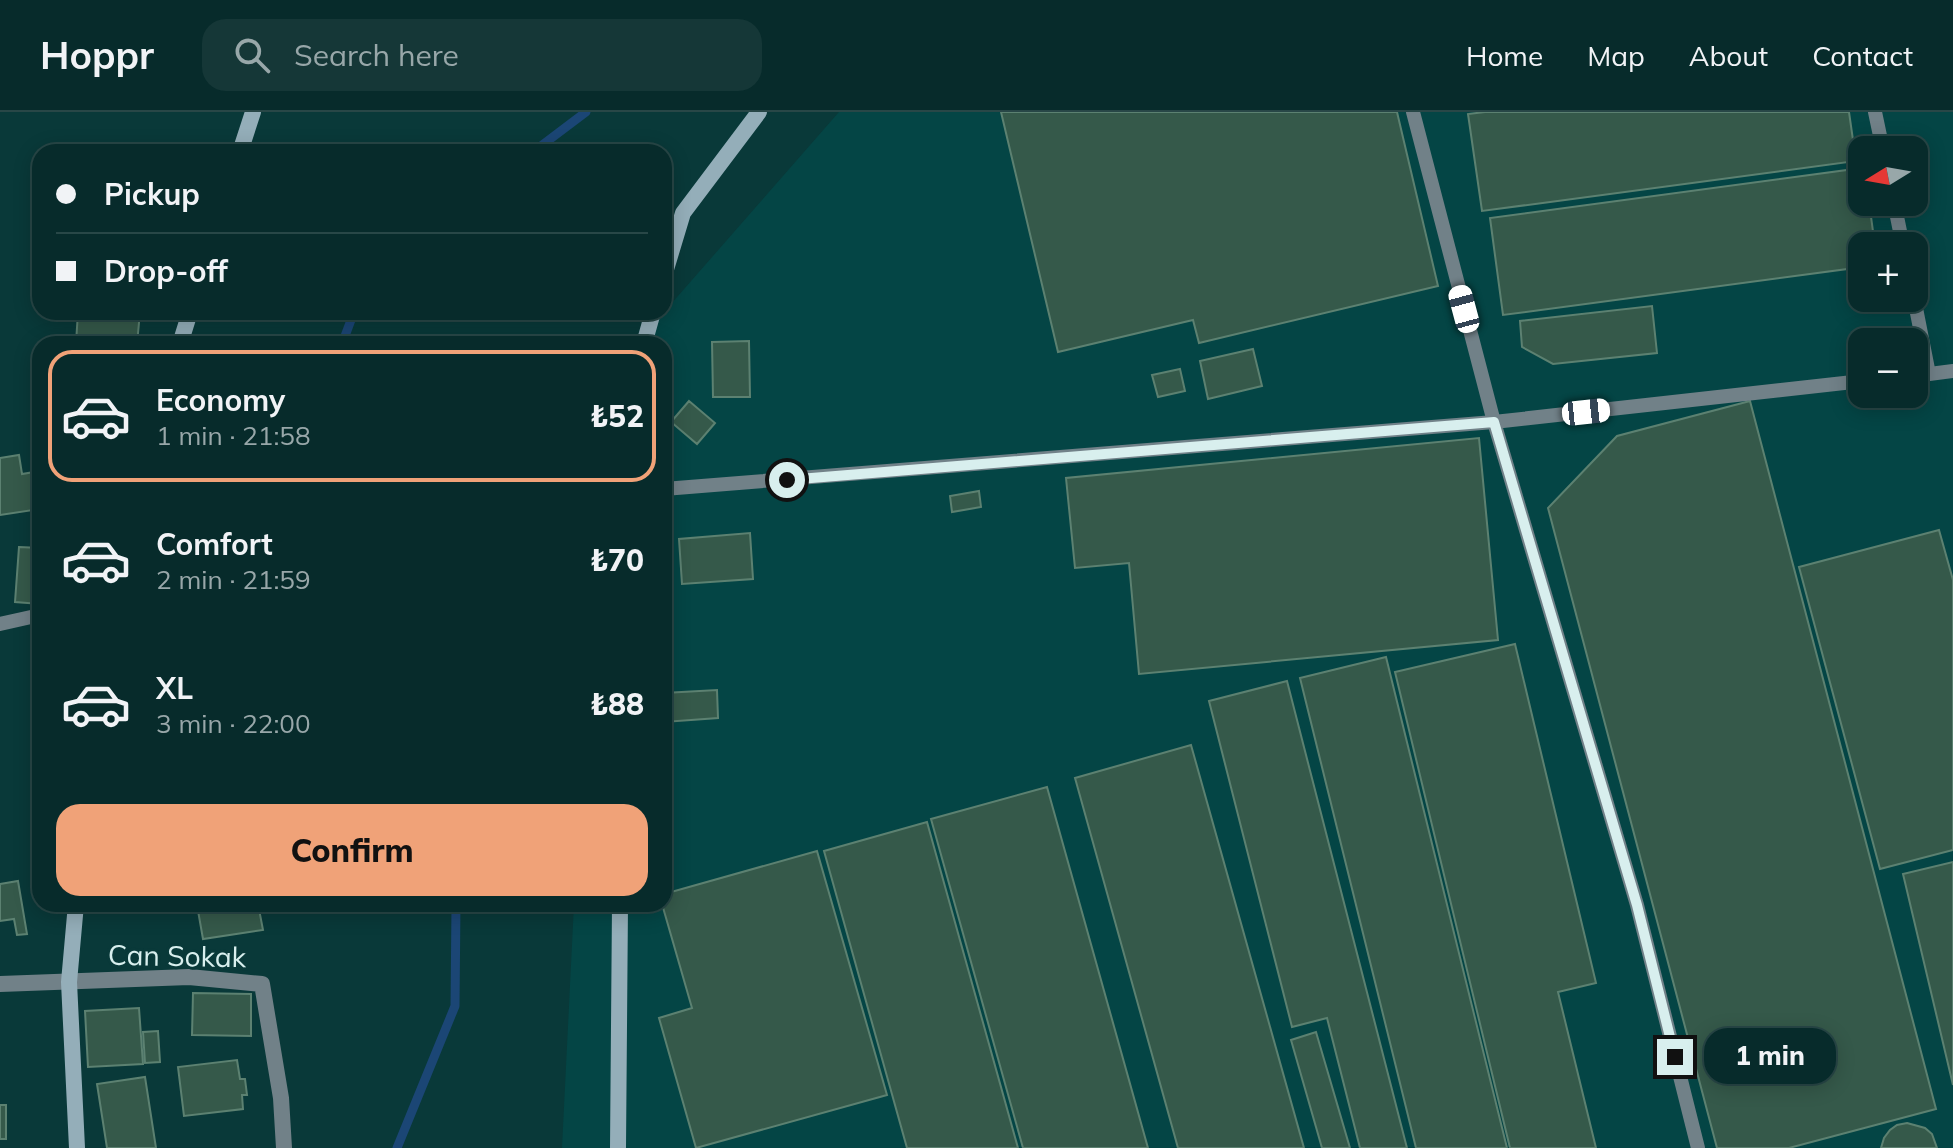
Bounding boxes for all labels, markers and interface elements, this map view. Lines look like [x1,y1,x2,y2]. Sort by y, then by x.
search box [202,19,762,91]
text: Hoppr [40,31,154,79]
icon: search [230,33,274,77]
text: Search here [294,36,459,74]
text: Home [1466,38,1543,73]
text: Map [1587,38,1645,73]
text: About [1689,38,1768,73]
text: Contact [1812,38,1913,73]
north arrow [1848,136,1928,216]
map controls [1848,136,1928,408]
text: Pickup [104,175,200,213]
button: + [1848,232,1928,312]
text: Drop-off [104,252,228,290]
car [1446,283,1482,335]
button: − [1848,328,1928,408]
icon: car [60,380,132,452]
text: Economy [156,381,285,419]
text: ₺52 [590,397,644,435]
car [1561,398,1611,426]
text: 1 min · 21:58 [156,419,311,452]
route start [769,462,805,498]
icon: car [60,524,132,596]
text: Comfort [156,525,273,563]
text: ₺70 [590,541,644,579]
text: 2 min · 21:59 [156,563,311,596]
icon: car [60,668,132,740]
text: XL [156,669,193,707]
text: ₺88 [590,685,644,723]
text: 3 min · 22:00 [156,707,311,740]
button: Confirm [56,804,648,896]
street label: Can Sokak [108,937,247,974]
callout: 1 min [1703,1029,1835,1085]
route end [1657,1039,1693,1075]
text: 1 min [1735,1039,1805,1072]

